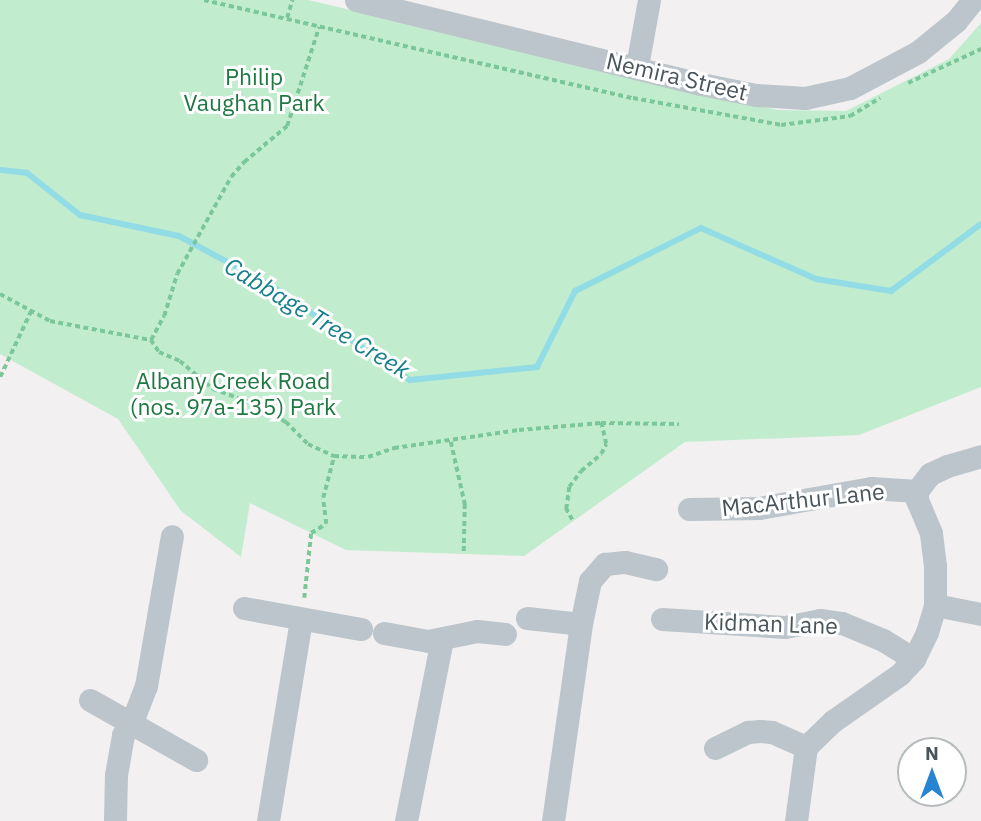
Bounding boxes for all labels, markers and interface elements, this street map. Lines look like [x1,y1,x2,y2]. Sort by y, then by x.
street label: Nemira Street [604,46,750,106]
park label: Philip Vaughan Park [183,62,325,116]
water label: Cabbage Tree Creek [219,251,415,385]
park label: Albany Creek Road (nos. 97a-135) Park [130,366,336,420]
street label: MacArthur Lane [720,477,886,521]
street label: Kidman Lane [704,607,838,639]
north arrow [897,737,967,807]
text: N [925,741,939,765]

